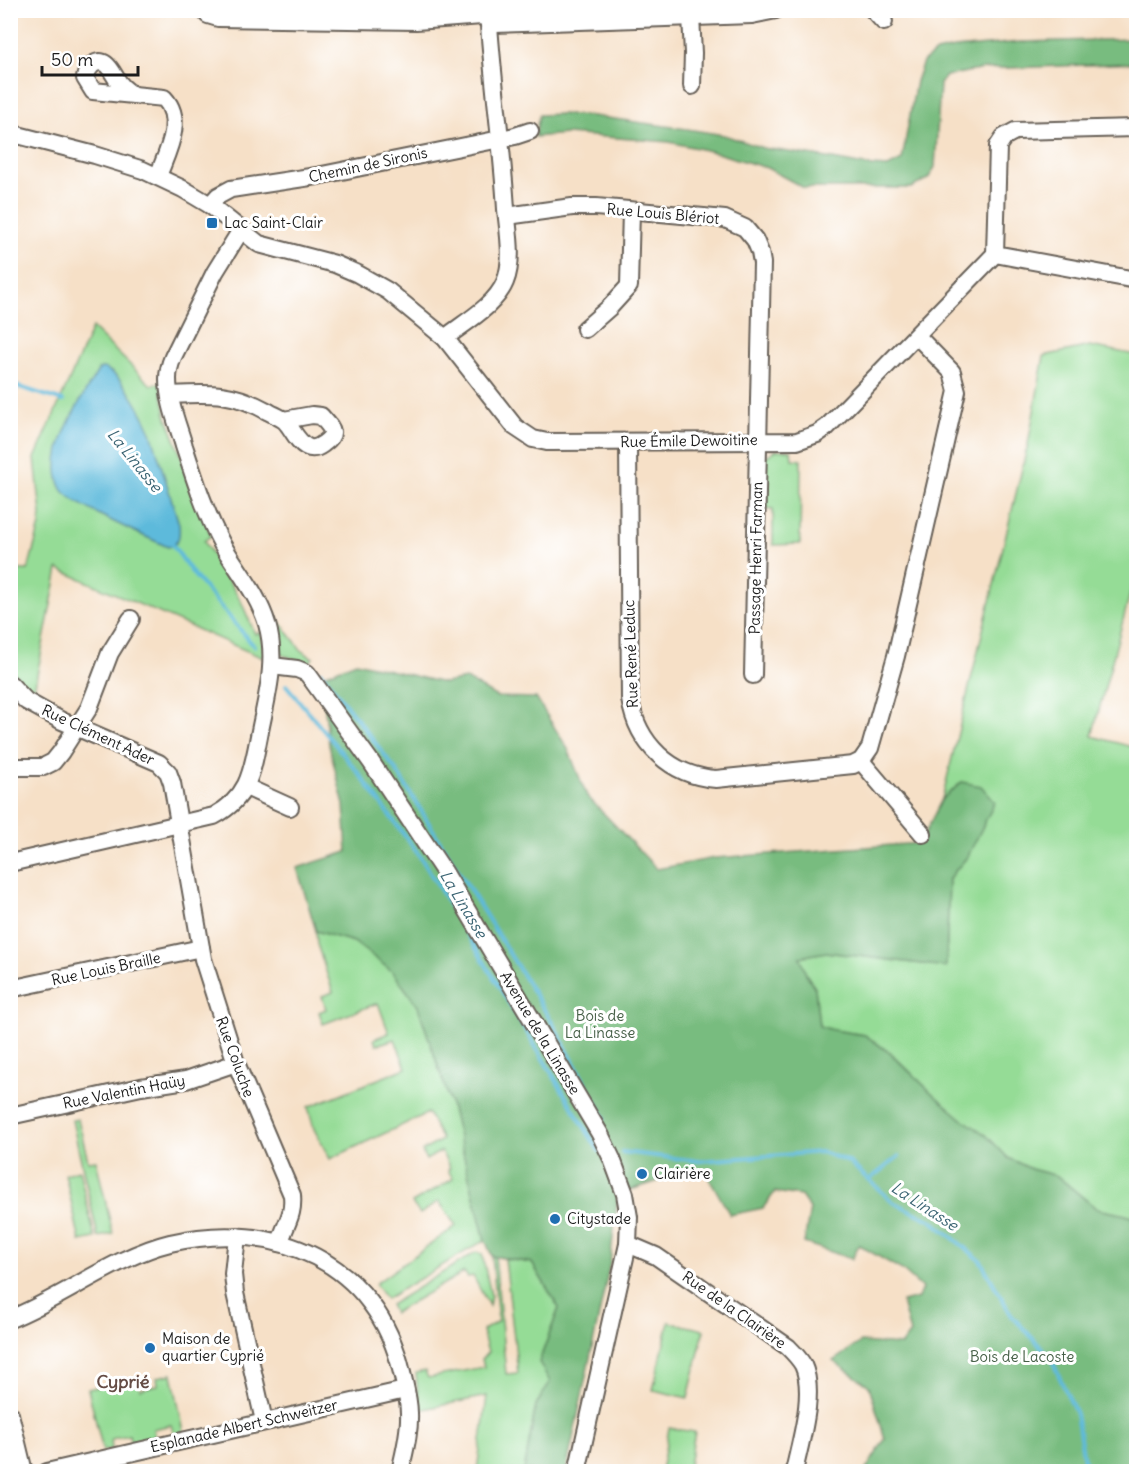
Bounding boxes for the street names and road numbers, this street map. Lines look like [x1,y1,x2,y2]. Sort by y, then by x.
street label: Chemin de Sironis [307,143,429,186]
street label: Rue Louis Blériot [606,199,720,228]
street label: Rue Émile Dewoitine [620,430,758,451]
street label: Passage Henri Farman [745,481,766,635]
street label: Rue René Leduc [619,599,642,709]
street label: Rue Clément Ader [39,700,158,769]
street label: Rue Louis Braille [50,948,162,989]
street label: Avenue de la Linasse [496,968,585,1098]
street label: Rue Coluche [212,1014,259,1100]
street label: Rue Valentin Haüy [61,1070,187,1113]
street label: Rue de la Clairière [679,1267,790,1352]
street label: Esplanade Albert Schweitzer [148,1395,339,1456]

